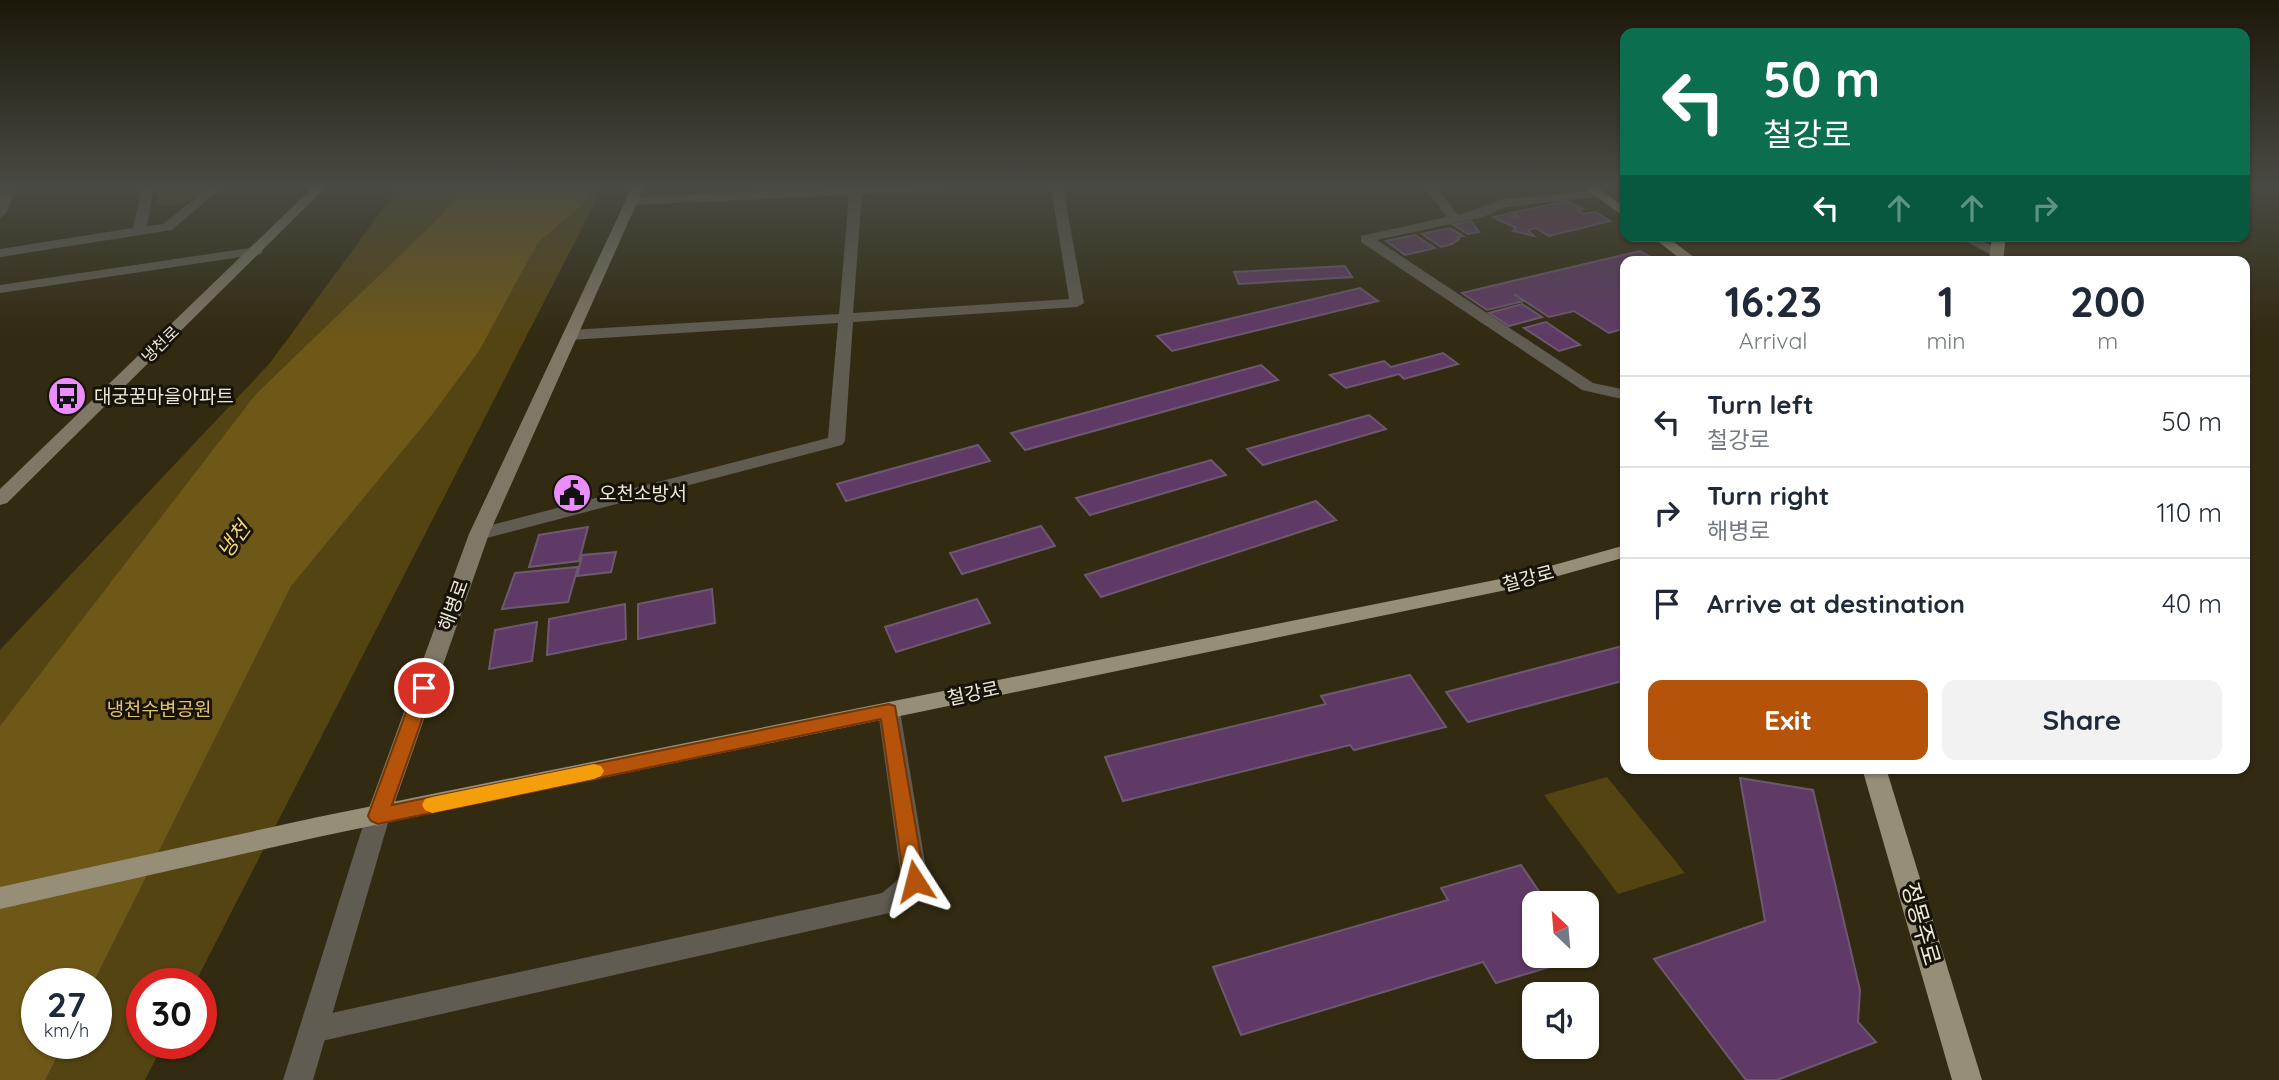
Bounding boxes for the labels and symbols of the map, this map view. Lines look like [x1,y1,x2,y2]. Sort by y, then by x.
street label: 냉천로 [137,321,183,367]
bus stop icon: 대궁꿈마을아파트 [46,375,88,417]
place label: 대궁꿈마을아파트 [94,384,234,408]
public building icon: 오천소방서 [551,472,593,514]
place label: 오천소방서 [599,481,686,505]
water label: 냉천 [211,514,257,563]
street label: 철강로 [1500,560,1556,596]
street label: 해병로 [433,576,473,634]
pin [394,658,454,718]
street label: 철강로 [945,676,1001,710]
park label: 냉천수변공원 [107,697,211,721]
position arrow [878,844,952,918]
street label: 정몽주로 [1896,879,1947,969]
north arrow [1522,891,1600,968]
speed limit sign: 30 [126,968,217,1059]

